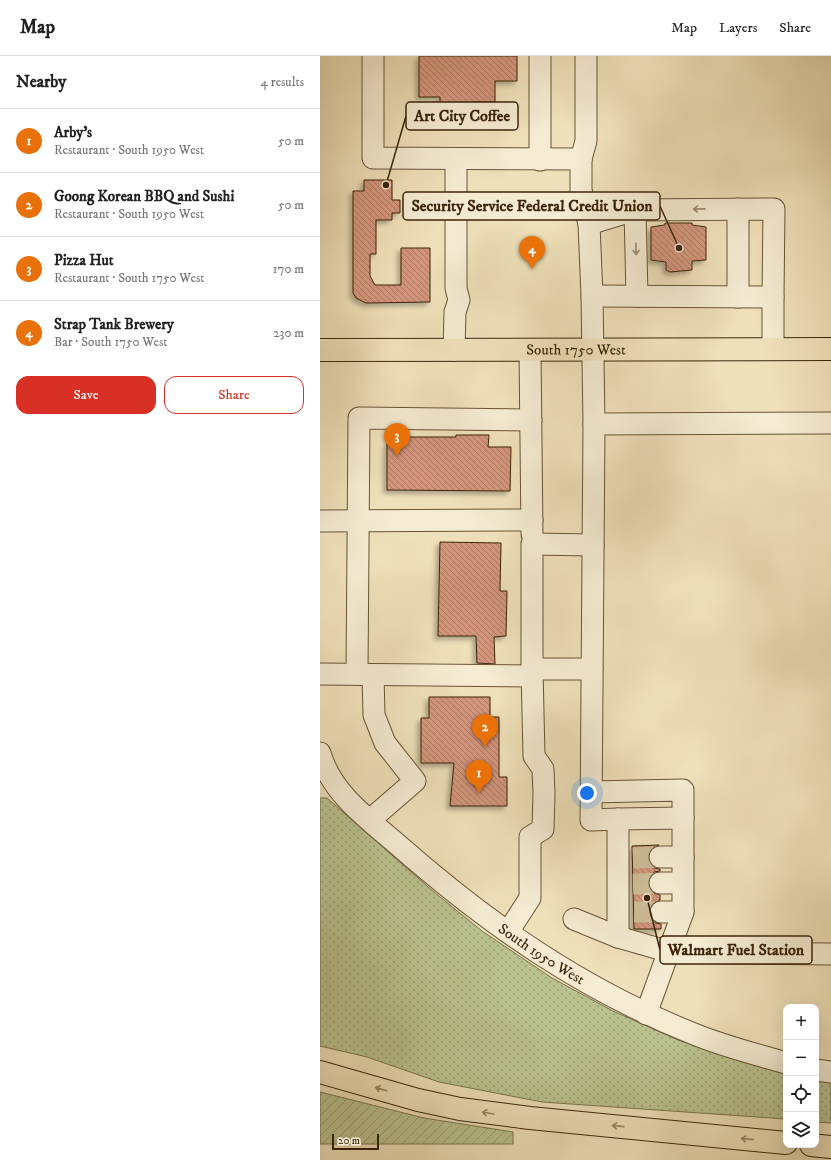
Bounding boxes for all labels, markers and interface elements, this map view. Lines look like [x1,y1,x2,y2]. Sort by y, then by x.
text: Map [20,16,55,39]
text: Map [671,19,697,37]
text: Layers [719,19,757,37]
text: Share [779,19,811,37]
text: Nearby [16,71,66,93]
text: 4 results [261,74,304,90]
callout: Art City Coffee [406,102,518,130]
text: Art City Coffee [413,106,510,126]
text: Arby's [54,123,92,142]
text: 1 [27,133,31,149]
text: 50 m [278,133,304,149]
text: Restaurant · South 1950 West [54,142,204,158]
text: Goong Korean BBQ and Sushi [54,187,234,206]
callout: Security Service Federal Credit Union [403,192,660,220]
text: Security Service Federal Credit Union [411,196,653,216]
text: 2 [26,197,32,213]
text: 50 m [278,197,304,213]
text: Restaurant · South 1950 West [54,206,204,222]
one-way arrow [693,206,706,213]
pin: 4 [519,236,545,269]
one-way arrow [632,242,640,255]
text: Pizza Hut [54,251,114,270]
text: 3 [27,261,31,277]
text: 170 m [273,261,304,277]
text: Restaurant · South 1750 West [54,270,204,286]
text: Strap Tank Brewery [54,315,174,334]
text: 4 [25,325,33,341]
text: 230 m [273,325,304,341]
text: Bar · South 1750 West [54,334,167,350]
street label: South 1750 West [526,340,626,359]
button: Save [16,376,156,414]
button: Share [164,376,304,414]
pin: 3 [384,423,410,456]
pin: 2 [472,714,498,747]
pin: 1 [466,760,492,793]
your location [577,783,597,803]
street label: South 1950 West [495,919,588,989]
callout: Walmart Fuel Station [660,936,812,964]
text: Walmart Fuel Station [667,940,805,960]
map controls [783,1004,819,1148]
button: + [783,1004,819,1040]
button: − [783,1040,819,1076]
button: locate [783,1076,819,1112]
one-way arrow [375,1085,388,1092]
one-way arrow [482,1109,495,1117]
button: layers [783,1112,819,1148]
one-way arrow [612,1123,625,1130]
scale bar [332,1132,379,1151]
text: 20 m [338,1134,360,1148]
one-way arrow [741,1135,754,1142]

